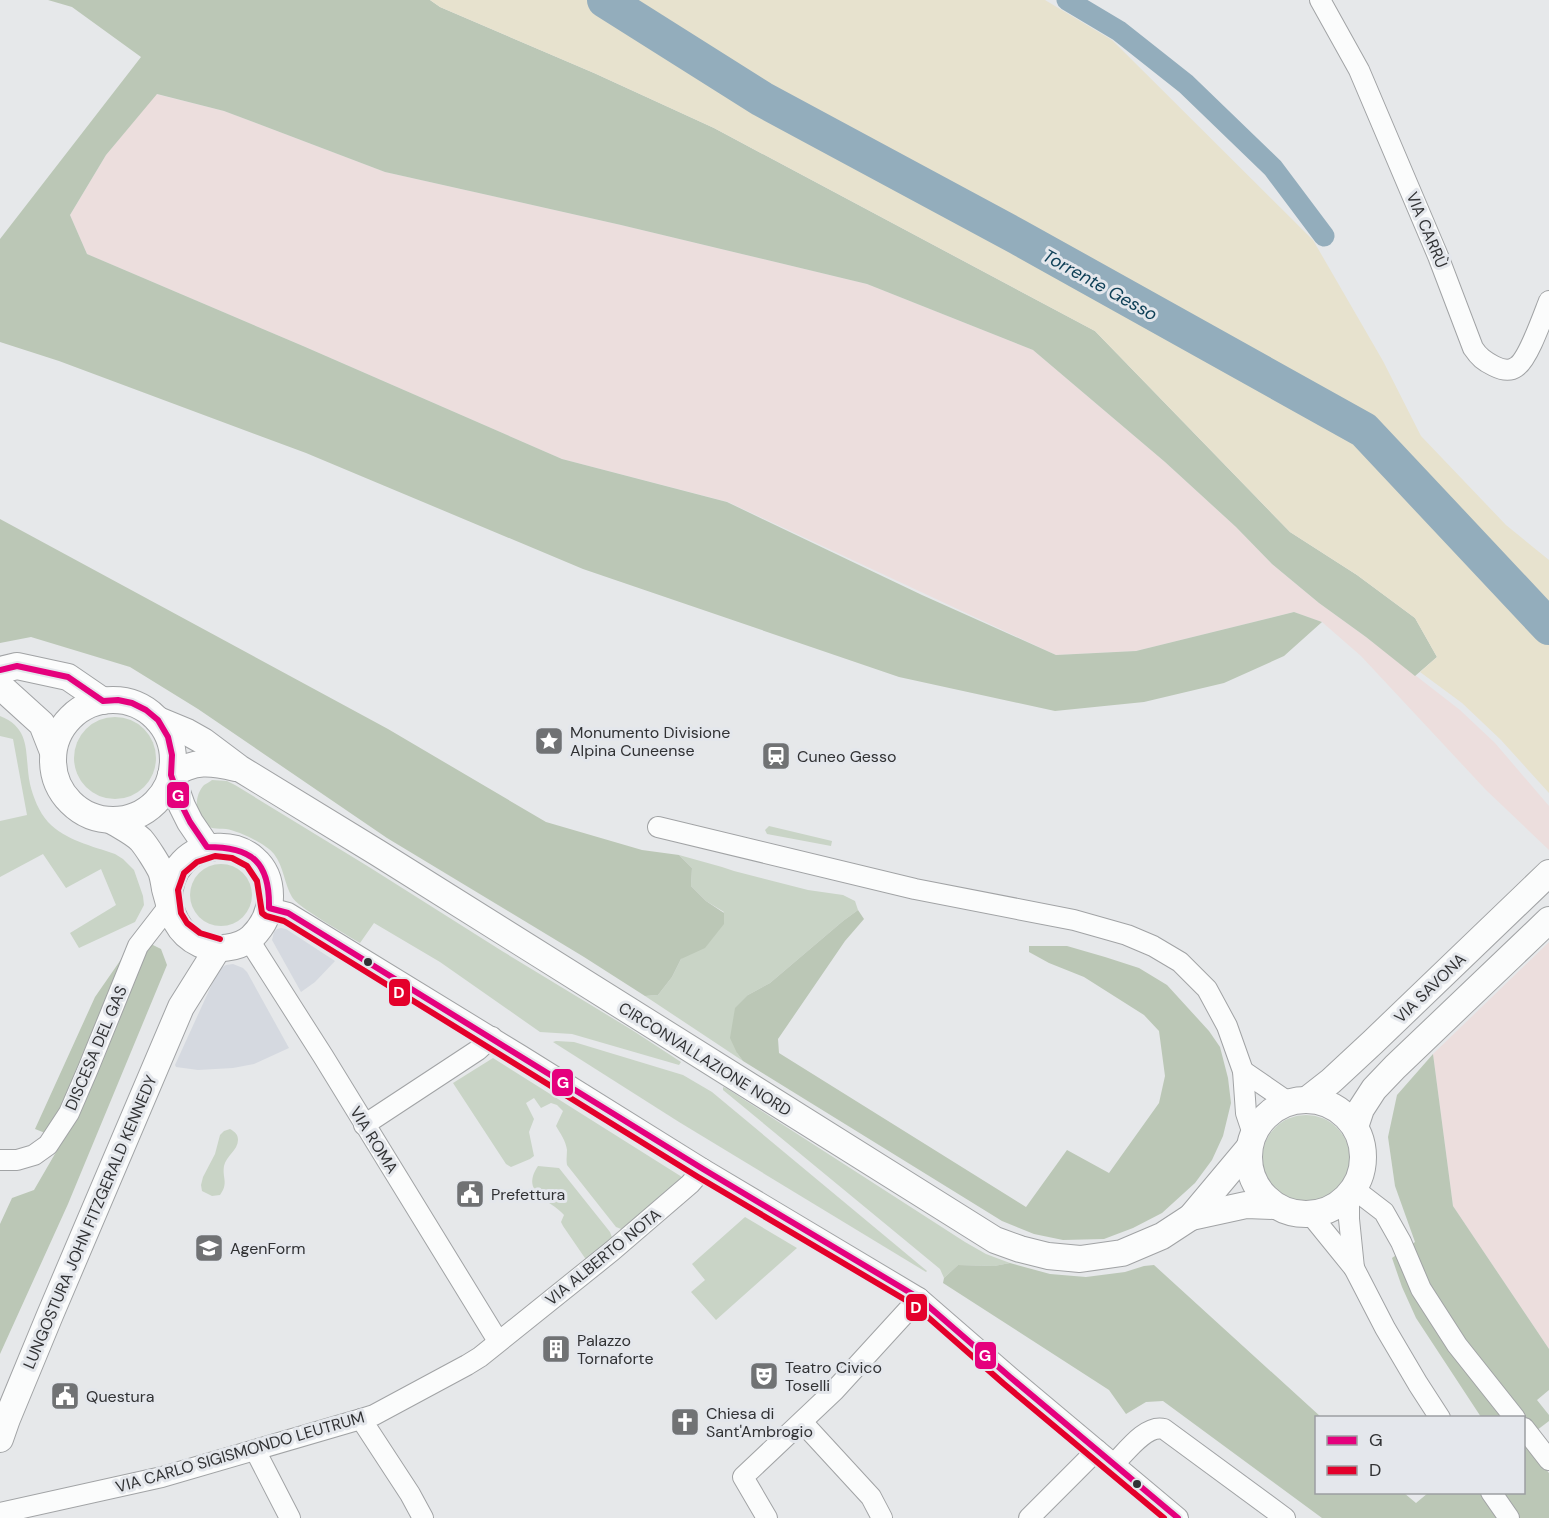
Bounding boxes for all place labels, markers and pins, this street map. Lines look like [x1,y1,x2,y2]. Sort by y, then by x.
place label: Monumento Divisione Alpina Cuneense [570,722,730,761]
place icon: Monumento Divisione Alpina Cuneense [533,725,565,757]
station icon: Cuneo Gesso [760,740,792,772]
place label: Cuneo Gesso [797,746,896,767]
unlabelled marker [362,956,374,968]
public building icon: Prefettura [454,1178,486,1210]
place label: Prefettura [491,1184,565,1205]
school or university icon: AgenForm [193,1232,225,1264]
place label: AgenForm [230,1238,305,1259]
place label: Palazzo Tornaforte [577,1330,654,1369]
building icon: Palazzo Tornaforte [540,1333,572,1365]
place label: Teatro Civico Toselli [785,1357,882,1396]
theatre icon: Teatro Civico Toselli [748,1360,780,1392]
public building icon: Questura [49,1380,81,1412]
place label: Questura [86,1386,154,1407]
place label: Chiesa di Sant'Ambrogio [706,1403,813,1442]
church icon: Chiesa di Sant'Ambrogio [669,1406,701,1438]
unlabelled marker [1131,1478,1143,1490]

